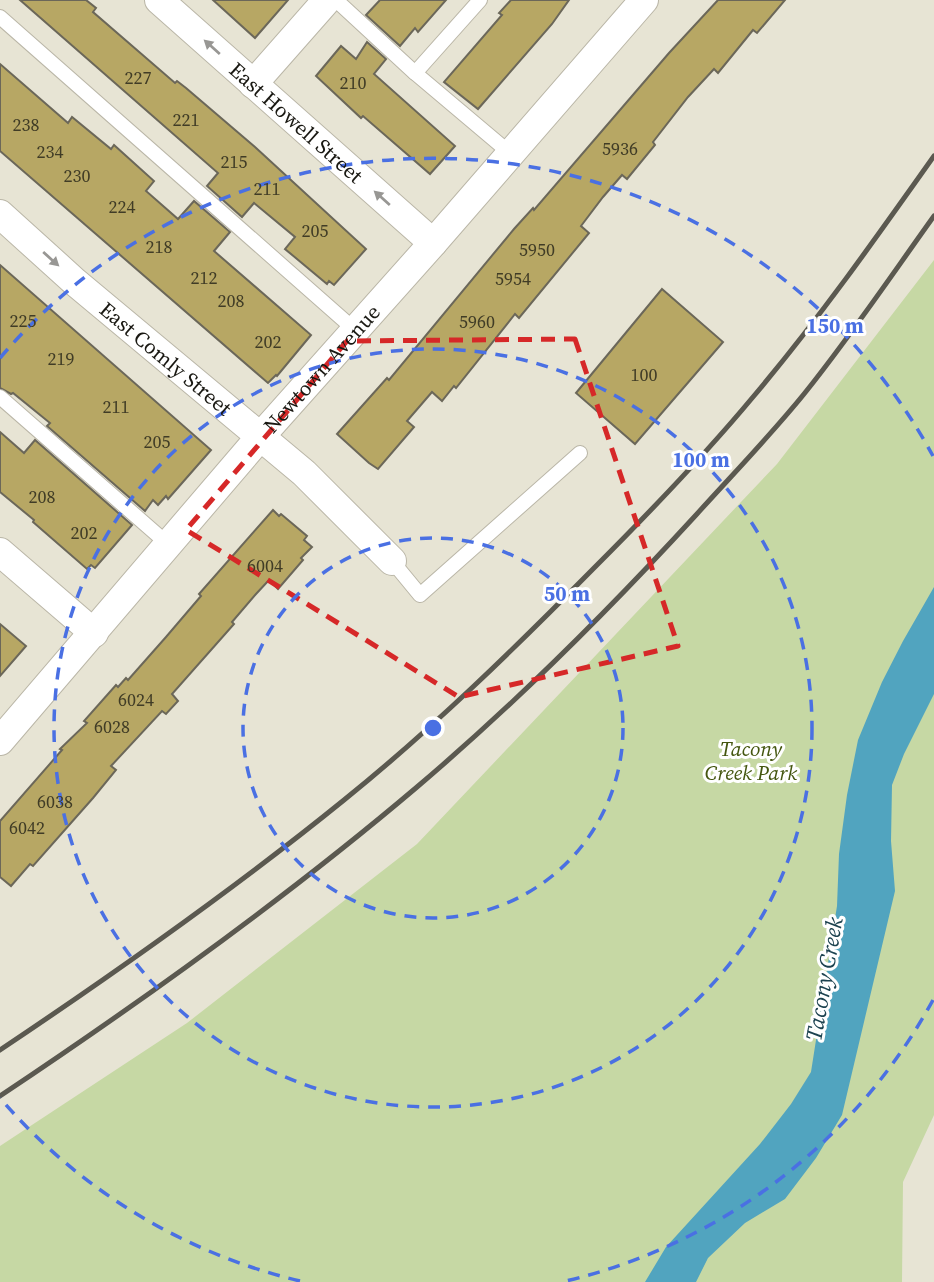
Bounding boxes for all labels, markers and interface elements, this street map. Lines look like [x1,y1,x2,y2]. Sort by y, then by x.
one-way arrow [203,39,221,55]
street label: East Howell Street [224,55,370,189]
house number: 227 [125,65,152,90]
house number: 210 [340,70,367,95]
house number: 221 [173,107,200,132]
house number: 238 [13,112,40,137]
house number: 5936 [602,136,638,161]
house number: 234 [37,139,64,164]
house number: 215 [221,149,248,174]
house number: 230 [64,163,91,188]
house number: 211 [254,176,281,201]
one-way arrow [373,190,391,206]
house number: 224 [109,194,136,219]
house number: 205 [302,218,329,243]
house number: 218 [146,234,173,259]
house number: 5950 [519,237,555,262]
one-way arrow [42,251,59,267]
house number: 212 [191,265,218,290]
house number: 5954 [495,266,531,291]
house number: 208 [218,288,245,313]
street label: East Comly Street [94,294,239,422]
street label: Newtown Avenue [256,298,386,439]
house number: 225 [10,308,37,333]
house number: 5960 [459,309,495,334]
text: 150 m [806,311,864,340]
house number: 202 [255,329,282,354]
house number: 219 [48,346,75,371]
house number: 100 [631,362,658,387]
house number: 211 [103,394,130,419]
house number: 205 [144,429,171,454]
text: 100 m [672,445,730,474]
house number: 208 [29,484,56,509]
house number: 202 [71,520,98,545]
house number: 6004 [247,553,283,578]
text: 50 m [544,579,590,608]
house number: 6024 [118,687,154,712]
house number: 6028 [94,714,130,739]
centre of rings [421,716,445,740]
park label: Tacony Creek Park [705,734,797,787]
house number: 6038 [37,789,73,814]
house number: 6042 [9,815,45,840]
water label: Tacony Creek [797,915,851,1043]

